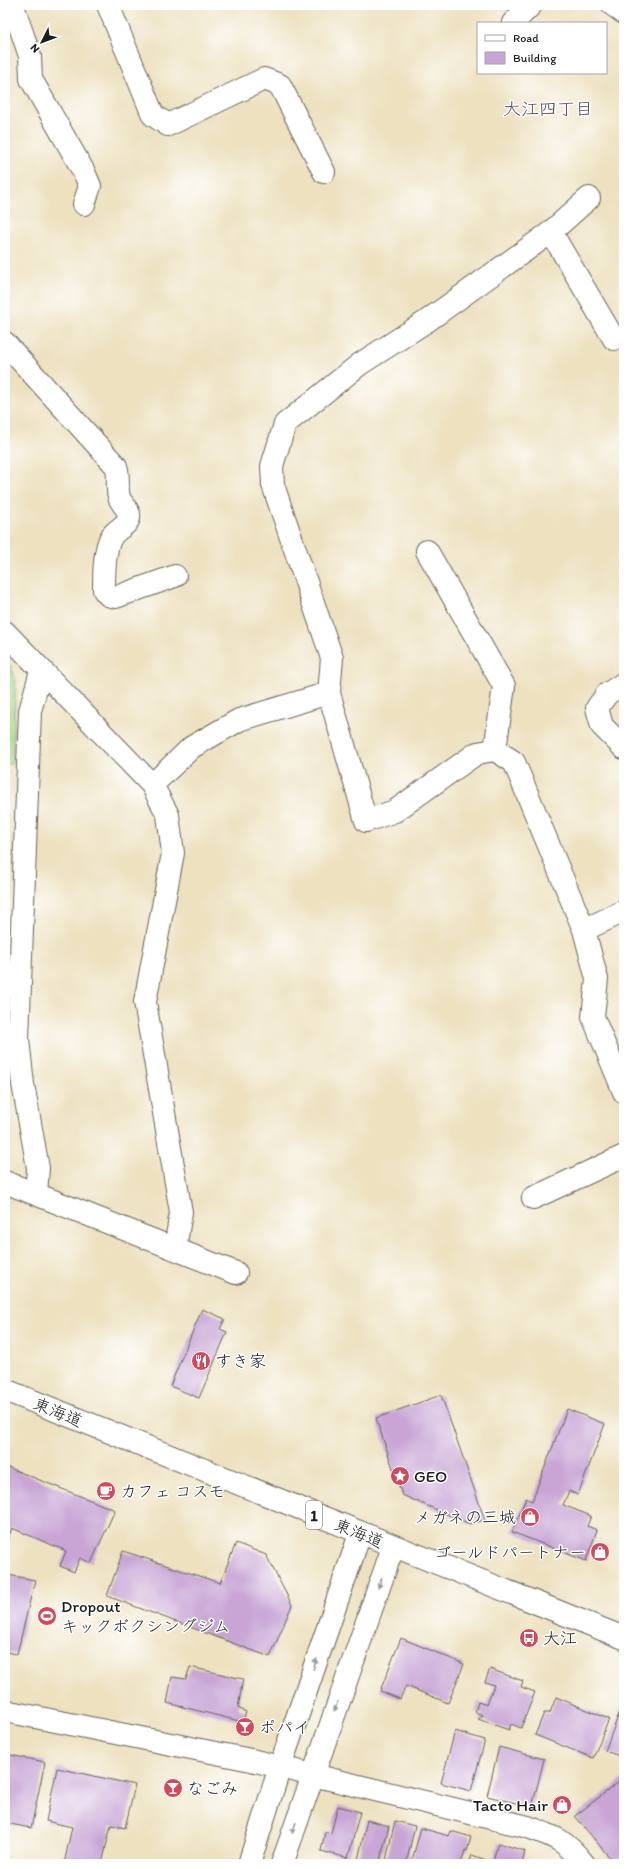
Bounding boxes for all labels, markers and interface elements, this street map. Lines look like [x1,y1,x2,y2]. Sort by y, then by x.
north arrow [22,22,62,62]
legend [477,22,607,74]
text: Road [513,31,539,45]
text: N [28,41,42,55]
text: Building [513,51,557,65]
district label: 大江四丁目 [503,98,593,120]
restaurant icon: すき家 [190,1350,212,1372]
place label: すき家 [215,1351,266,1371]
street label: 東海道 [31,1393,85,1431]
place icon: GEO [389,1465,411,1487]
place label: GEO [414,1466,447,1486]
cafe icon: カフェ コスモ [95,1480,117,1502]
place label: カフェ コスモ [120,1481,225,1501]
road number: 1 [306,1501,322,1529]
shop icon: メガネの三城 [519,1506,541,1528]
place label: メガネの三城 [414,1507,516,1527]
street label: 東海道 [332,1514,386,1552]
shop icon: ゴールドパートナー [589,1541,611,1563]
place label: ゴールドパートナー [434,1542,586,1562]
one-way arrow [377,1578,383,1590]
place label: Dropout キックボクシングジム [61,1596,230,1636]
sports icon: Dropout キックボクシングジム [36,1605,58,1627]
bus stop icon: 大江 [518,1627,540,1649]
place label: 大江 [543,1628,577,1648]
one-way arrow [313,1658,319,1670]
one-way arrow [333,1700,339,1712]
bar icon: ポパイ [234,1716,256,1738]
place label: ポパイ [259,1717,310,1737]
bar icon: なごみ [162,1777,184,1799]
place label: なごみ [187,1778,238,1798]
shop icon: Tacto Hair [551,1794,573,1816]
place label: Tacto Hair [473,1795,548,1815]
one-way arrow [290,1823,296,1835]

